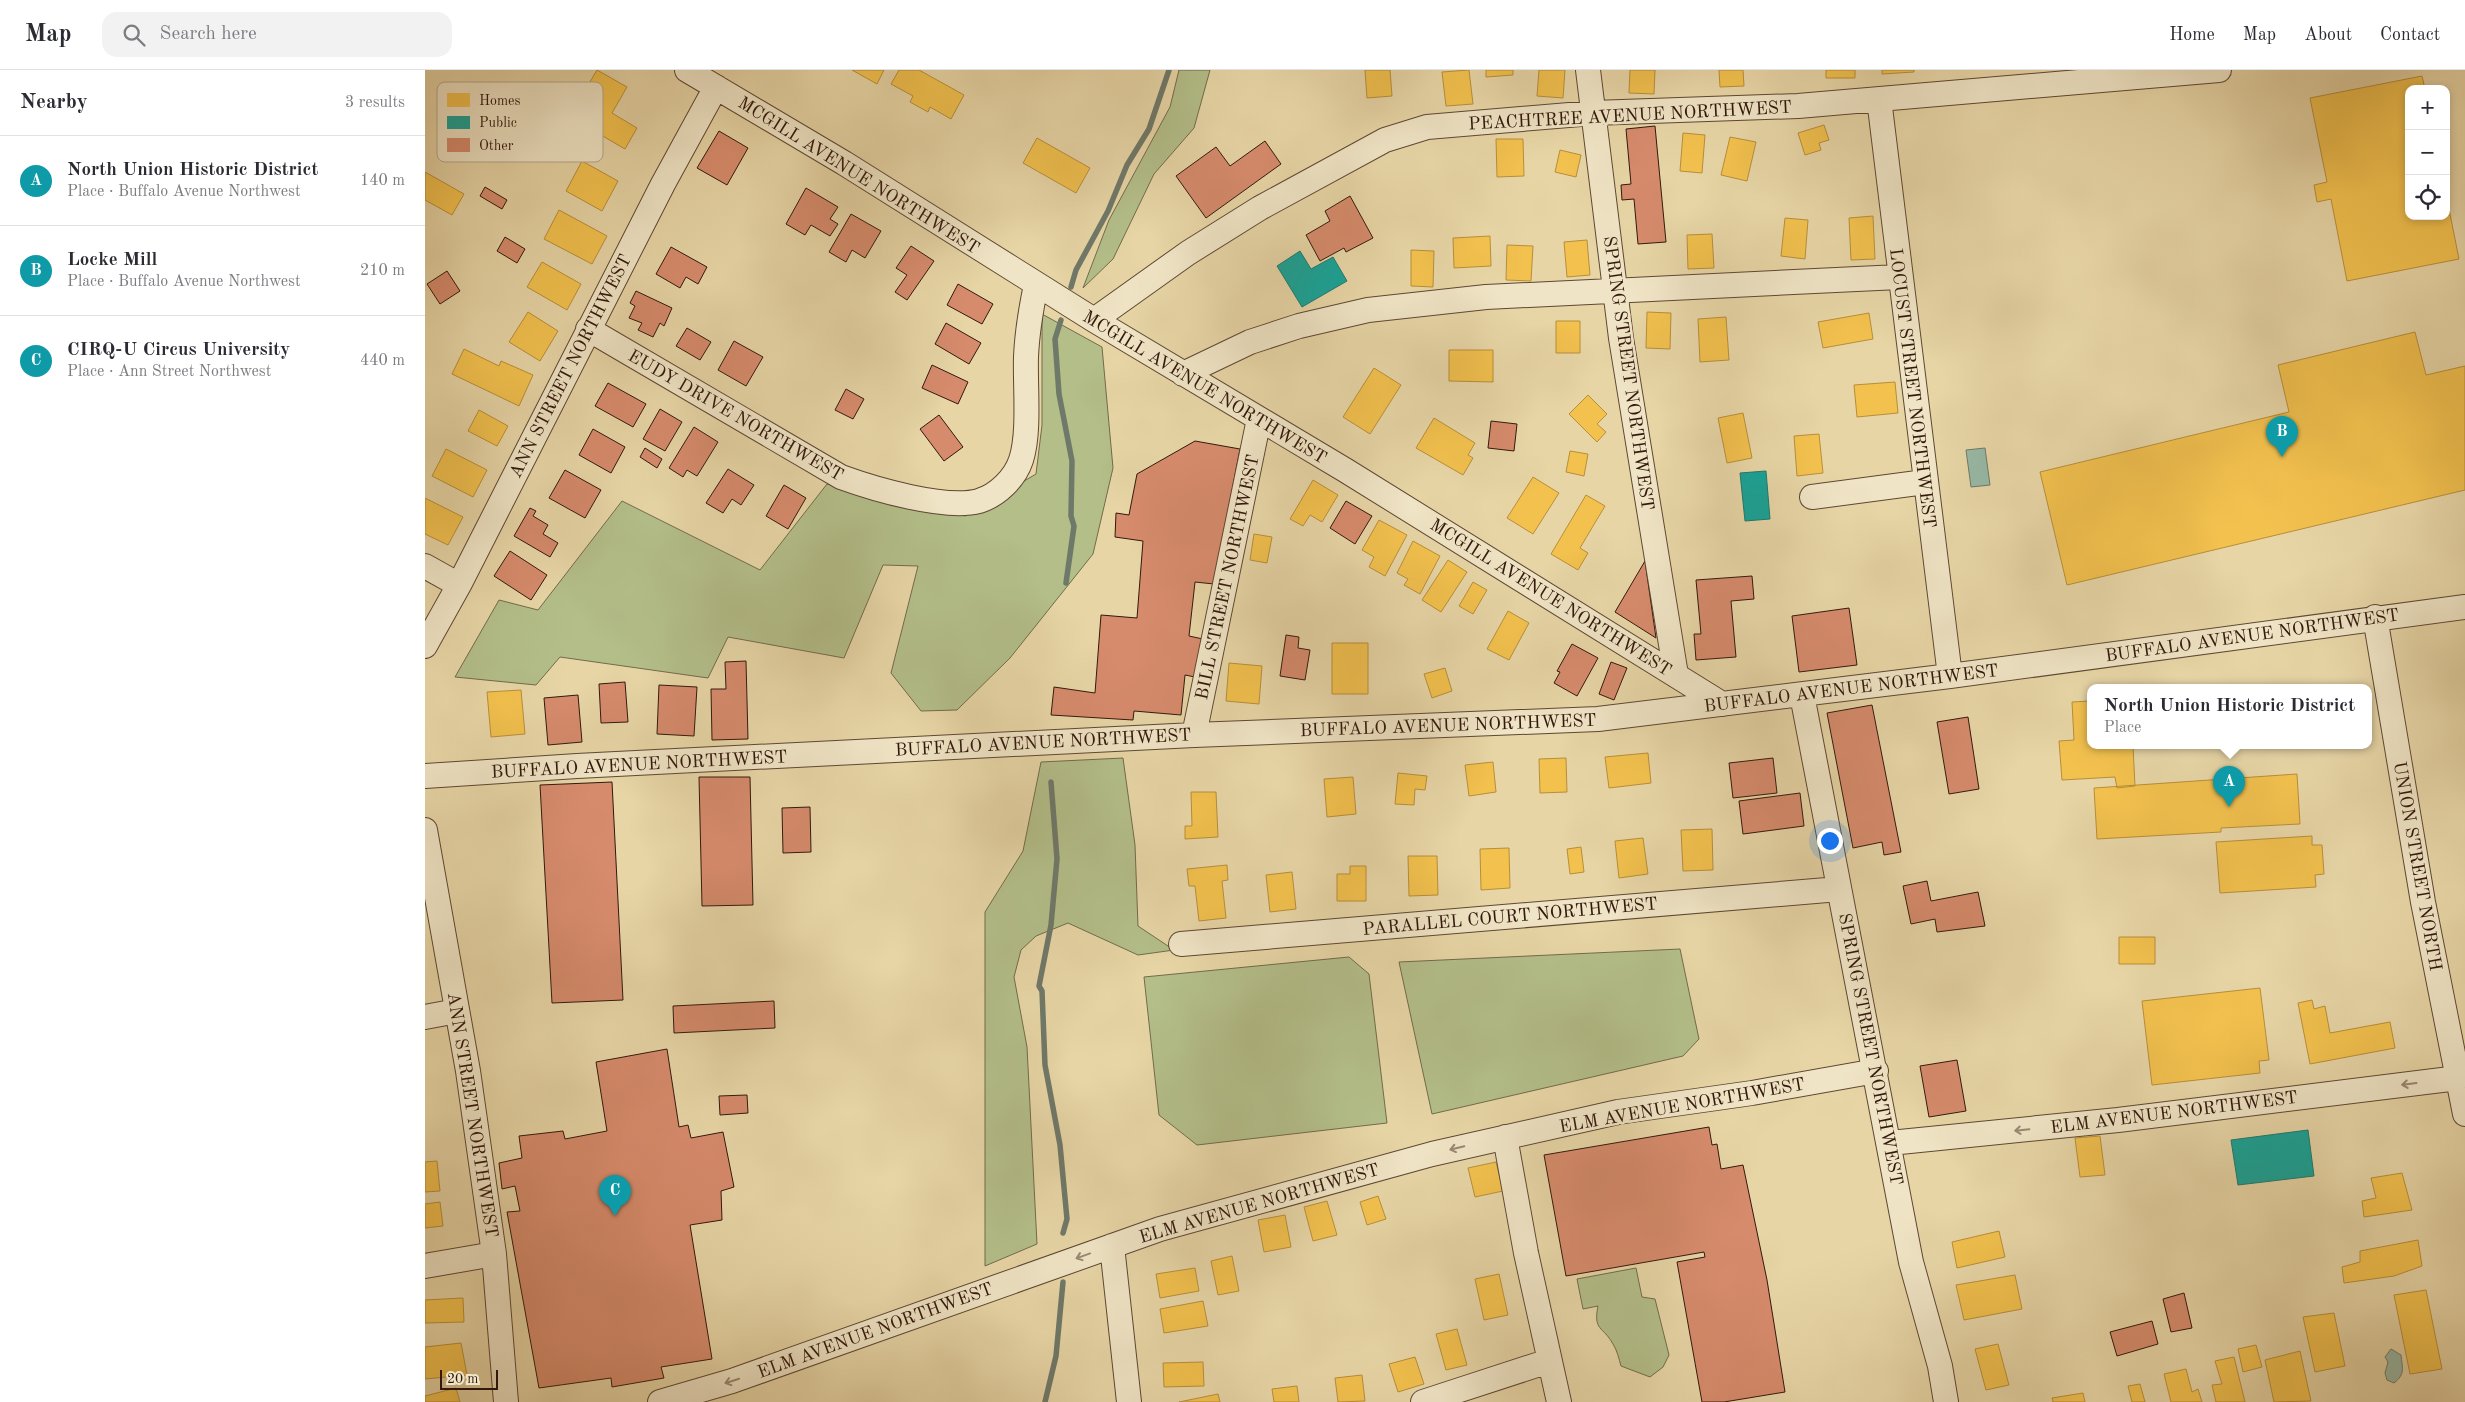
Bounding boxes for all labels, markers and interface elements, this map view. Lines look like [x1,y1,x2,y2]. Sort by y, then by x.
search box [102,12,452,57]
icon: search [120,21,148,49]
text: Map [25,23,72,47]
text: Search here [160,25,257,44]
text: Home [2169,26,2215,44]
text: Map [2243,26,2276,44]
text: About [2304,26,2352,44]
text: Contact [2380,26,2440,44]
legend [437,82,603,162]
map controls [2405,85,2450,220]
button: + [2405,85,2450,130]
text: Nearby [20,92,88,113]
text: Homes [479,94,521,108]
street label: MCGILL AVENUE NORTHWEST [735,94,982,258]
text: 3 results [345,95,405,111]
street label: PEACHTREE AVENUE NORTHWEST [1468,99,1792,133]
text: Public [479,116,517,130]
button: − [2405,130,2450,175]
text: Other [479,139,514,153]
text: North Union Historic District [67,161,318,180]
text: A [30,173,42,189]
text: 140 m [360,173,405,189]
button: locate [2405,175,2450,220]
text: Place · Buffalo Avenue Northwest [67,184,301,200]
street label: SPRING STREET NORTHWEST [1600,235,1656,512]
street label: LOCUST STREET NORTHWEST [1886,247,1938,529]
text: Locke Mill [67,251,157,270]
street label: ANN STREET NORTHWEST [507,252,635,481]
text: B [30,263,42,279]
text: 210 m [360,263,405,279]
text: Place · Buffalo Avenue Northwest [67,274,301,290]
street label: MCGILL AVENUE NORTHWEST [1079,308,1329,468]
text: CIRQ-U Circus University [67,341,290,360]
street label: EUDY DRIVE NORTHWEST [625,347,846,485]
text: C [31,353,41,369]
text: 440 m [360,353,405,369]
text: Place · Ann Street Northwest [67,364,271,380]
pin: B [2266,416,2298,457]
street label: BILL STREET NORTHWEST [1193,453,1263,702]
street label: MCGILL AVENUE NORTHWEST [1427,516,1674,680]
street label: BUFFALO AVENUE NORTHWEST [2104,606,2400,666]
street label: BUFFALO AVENUE NORTHWEST [1703,662,2000,716]
popup [2087,684,2372,749]
text: North Union Historic District [2104,697,2355,716]
street label: BUFFALO AVENUE NORTHWEST [1299,712,1597,740]
text: Place [2104,720,2141,736]
street label: BUFFALO AVENUE NORTHWEST [894,726,1192,760]
street label: BUFFALO AVENUE NORTHWEST [490,748,788,782]
street label: UNION STREET NORTH [2390,760,2444,972]
pin: A [2213,766,2245,807]
your location [1817,828,1843,854]
street label: PARALLEL COURT NORTHWEST [1362,895,1658,939]
street label: SPRING STREET NORTHWEST [1835,912,1905,1187]
street label: ANN STREET NORTHWEST [444,991,500,1239]
street label: ELM AVENUE NORTHWEST [1558,1075,1806,1136]
one-way arrow [2402,1079,2418,1089]
street label: ELM AVENUE NORTHWEST [2049,1089,2299,1137]
one-way arrow [2014,1125,2030,1134]
one-way arrow [1450,1144,1466,1153]
street label: ELM AVENUE NORTHWEST [1137,1161,1381,1247]
pin: C [599,1175,631,1216]
one-way arrow [1076,1252,1091,1261]
street label: ELM AVENUE NORTHWEST [755,1280,995,1382]
scale bar [440,1367,497,1390]
text: 20 m [447,1372,478,1386]
one-way arrow [725,1377,740,1386]

